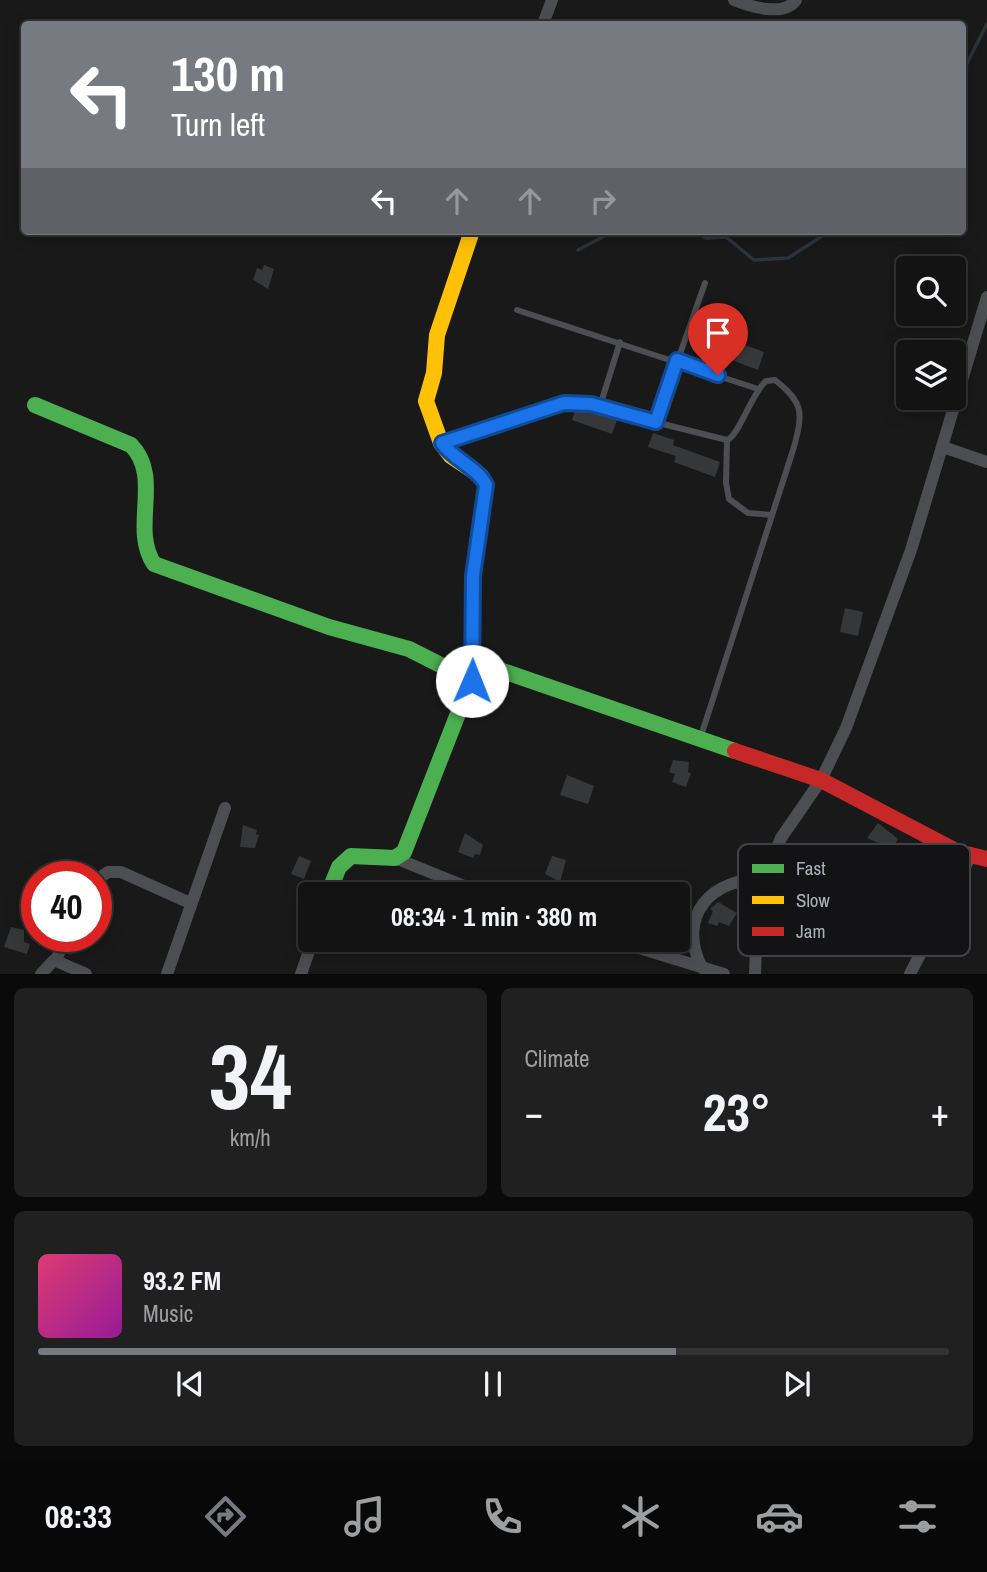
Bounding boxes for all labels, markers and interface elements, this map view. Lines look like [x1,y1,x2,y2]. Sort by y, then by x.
text: 130 m [171,40,285,106]
icon: left [56,49,147,140]
text: Turn left [171,103,265,146]
icon: left [365,182,403,220]
icon: ahead [438,182,476,220]
icon: ahead [511,182,549,220]
icon: right [584,182,622,220]
map controls [896,256,966,410]
button: search [896,256,966,326]
pin [688,303,748,375]
icon: arrive [699,314,737,352]
button: layers [896,340,966,410]
position arrow [435,644,509,718]
legend [738,844,970,956]
text: Fast [796,855,826,881]
speed limit sign: 40 [21,861,112,952]
text: Slow [796,887,831,913]
text: 08:34 · 1 min · 380 m [391,899,597,934]
text: Jam [796,918,825,944]
text: 34 [209,1015,292,1137]
text: Climate [525,1043,589,1074]
text: 23° [703,1077,771,1147]
text: − [525,1087,543,1138]
text: + [931,1087,949,1138]
text: km/h [230,1122,271,1153]
text: 93.2 FM [143,1263,221,1298]
text: Music [143,1298,193,1329]
icon: previous [171,1365,209,1403]
icon: pause [474,1365,512,1403]
icon: next [778,1365,816,1403]
icon: directions [201,1492,250,1541]
icon: music [340,1492,389,1541]
icon: phone [478,1492,527,1541]
icon: climate [616,1492,665,1541]
icon: car [755,1492,804,1541]
icon: filters [893,1492,942,1541]
text: 08:33 [45,1495,112,1538]

